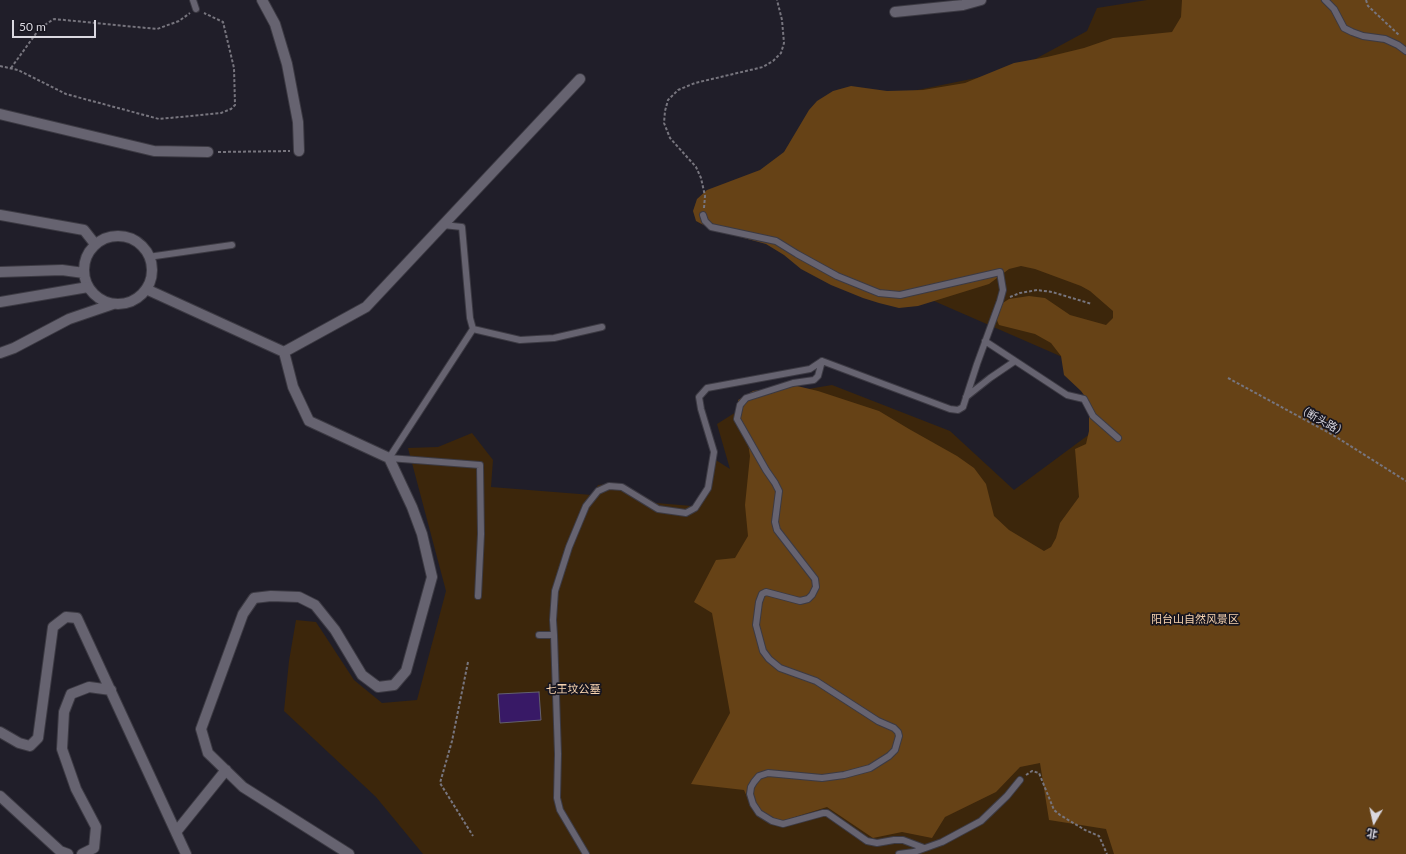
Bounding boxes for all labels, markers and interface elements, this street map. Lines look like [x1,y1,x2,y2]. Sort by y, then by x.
scale bar [14,12,98,38]
text: 50 m [19,19,46,34]
street label: （断头路） [1295,402,1349,440]
park label: 阳台山自然风景区 [1151,612,1239,626]
park label: 七王坟公墓 [546,682,600,696]
north arrow [1354,802,1394,842]
text: 北 [1366,827,1378,842]

